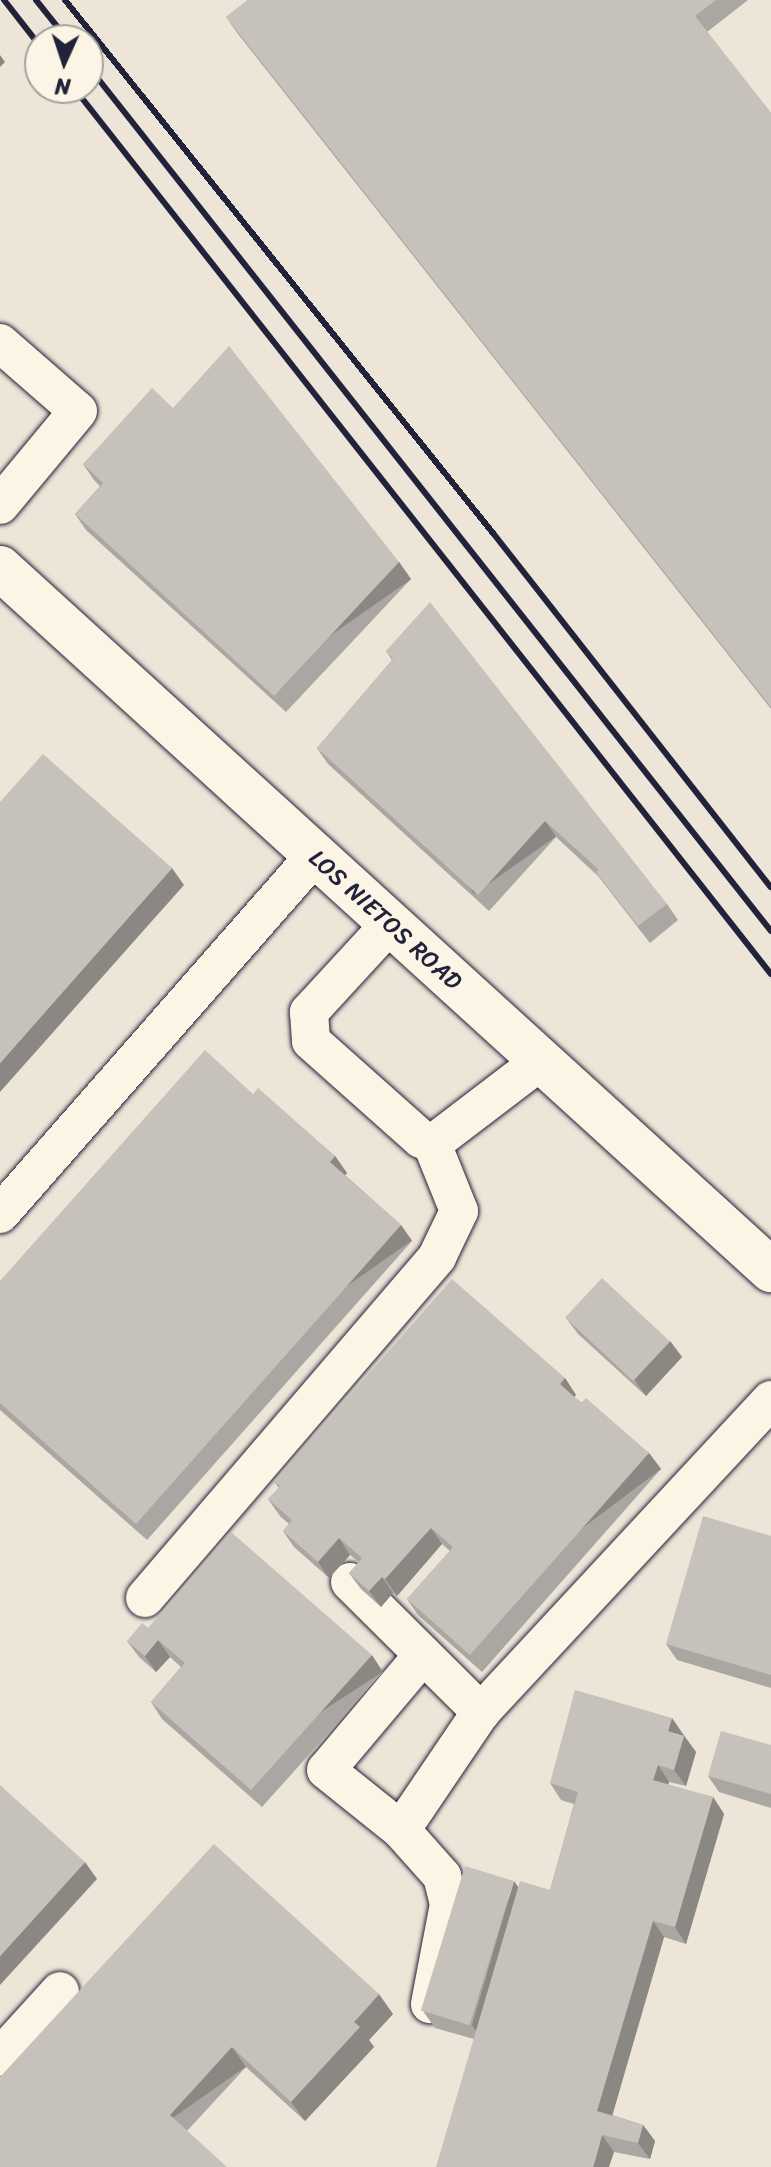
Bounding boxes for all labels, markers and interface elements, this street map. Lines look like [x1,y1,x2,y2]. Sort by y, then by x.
north arrow [24,24,104,104]
text: N [54,67,71,106]
street label: LOS NIETOS ROAD [303,844,467,996]

